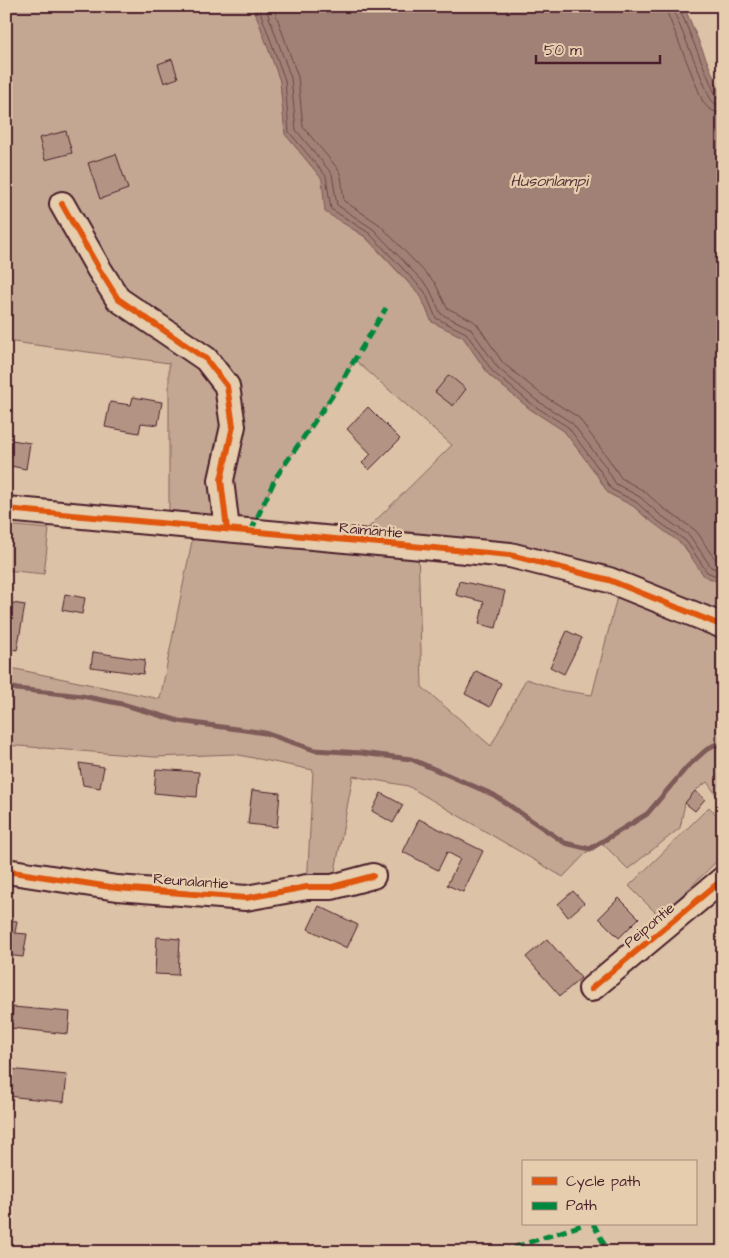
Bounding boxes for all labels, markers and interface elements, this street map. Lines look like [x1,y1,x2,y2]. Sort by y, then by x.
scale bar [536,32,660,64]
text: 50 m [544,40,582,61]
water label: Husonlampi [510,170,590,192]
street label: Räimäntie [338,517,404,544]
street label: Reunalantie [153,868,229,895]
street label: Peipontie [619,898,679,953]
legend [522,1160,696,1226]
text: Cycle path [566,1171,641,1193]
text: Path [566,1195,597,1216]

